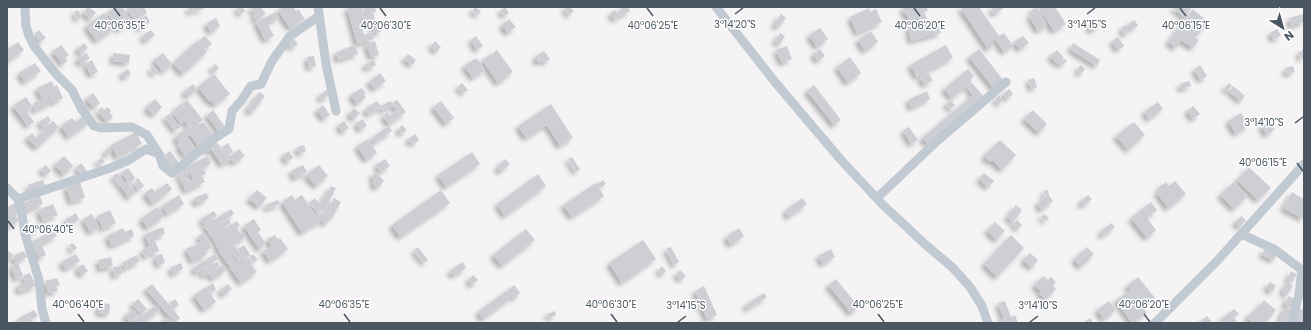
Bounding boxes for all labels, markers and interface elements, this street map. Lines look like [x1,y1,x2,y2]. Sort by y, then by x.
north arrow [1263,8,1303,48]
text: 3°14'20"S [714,17,756,32]
text: 3°14'15"S [1067,17,1107,32]
text: 40°06'35"E [94,18,146,33]
text: 40°06'30"E [360,18,412,33]
text: 40°06'25"E [628,18,678,33]
text: 40°06'20"E [895,18,945,33]
text: 40°06'15"E [1162,18,1210,33]
text: N [1281,27,1297,45]
text: 3°14'10"S [1244,115,1284,130]
text: 40°06'15"E [1239,155,1287,170]
text: 40°06'40"E [22,222,74,237]
text: 40°06'40"E [52,297,104,312]
text: 40°06'35"E [318,297,370,312]
text: 40°06'30"E [585,297,637,312]
text: 40°06'25"E [853,297,903,312]
text: 40°06'20"E [1119,297,1169,312]
text: 3°14'15"S [666,298,706,313]
text: 3°14'10"S [1018,298,1058,313]

